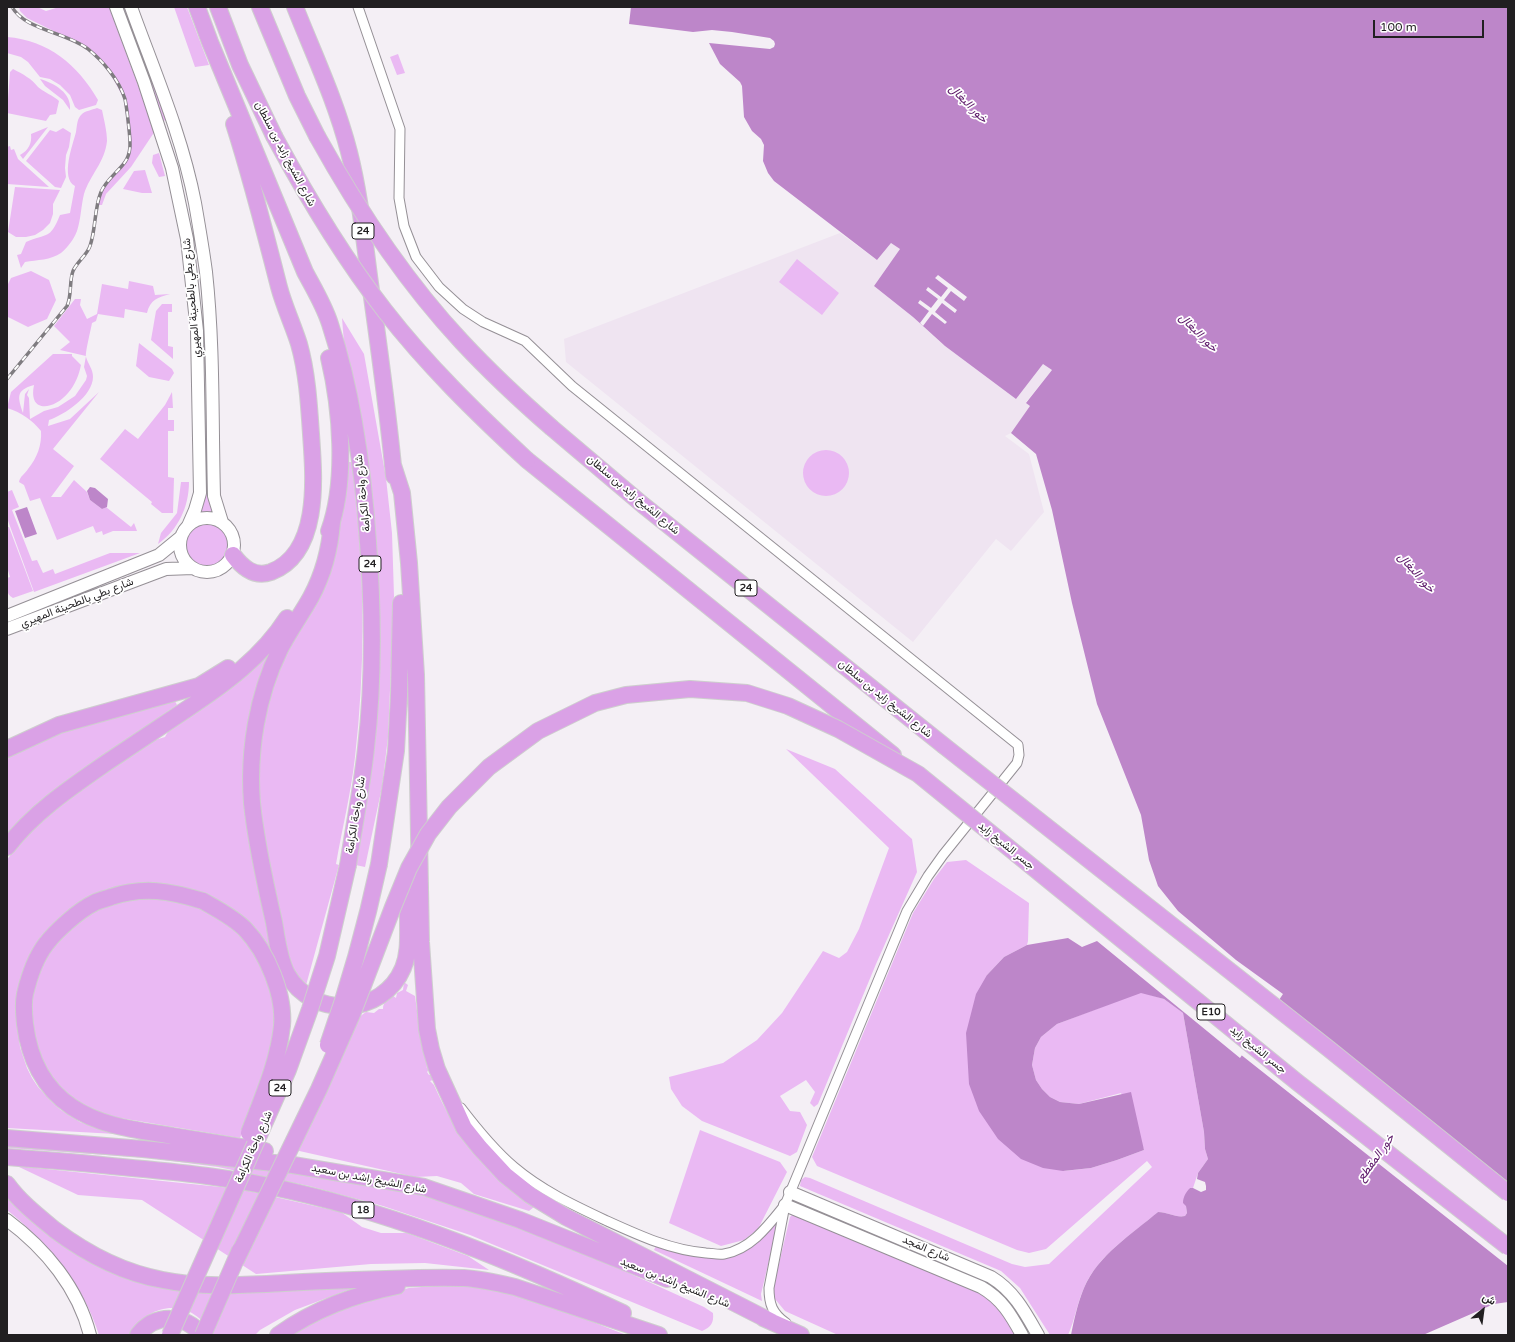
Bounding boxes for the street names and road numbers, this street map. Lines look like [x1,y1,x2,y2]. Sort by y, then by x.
street label: شارع الشيخ زايد بن سلطان [252,99,318,209]
road number: 24 [352,223,374,239]
street label: شارع بطي بالطحينة المهيري [180,238,204,358]
street label: شارع الشيخ زايد بن سلطان [584,452,682,538]
street label: شارع واحة الكرامة [352,454,374,532]
road number: 24 [359,556,381,572]
street label: شارع بطي بالطحينة المهيري [19,575,135,631]
road number: 24 [735,580,757,596]
street label: شارع الشيخ زايد بن سلطان [836,657,934,741]
street label: شارع واحة الكرامة [343,776,369,854]
street label: جسر الشيخ زايد [975,819,1037,873]
road number: E10 [1197,1004,1225,1020]
street label: جسر الشيخ زايد [1227,1023,1289,1077]
road number: 24 [269,1080,291,1096]
street label: شارع واحة الكرامة [232,1109,276,1185]
street label: شارع الشيخ راشد بن سعيد [310,1161,428,1197]
road number: 18 [352,1202,374,1218]
street label: شارع المَجد [900,1233,952,1265]
street label: شارع الشيخ راشد بن سعيد [618,1255,732,1311]

